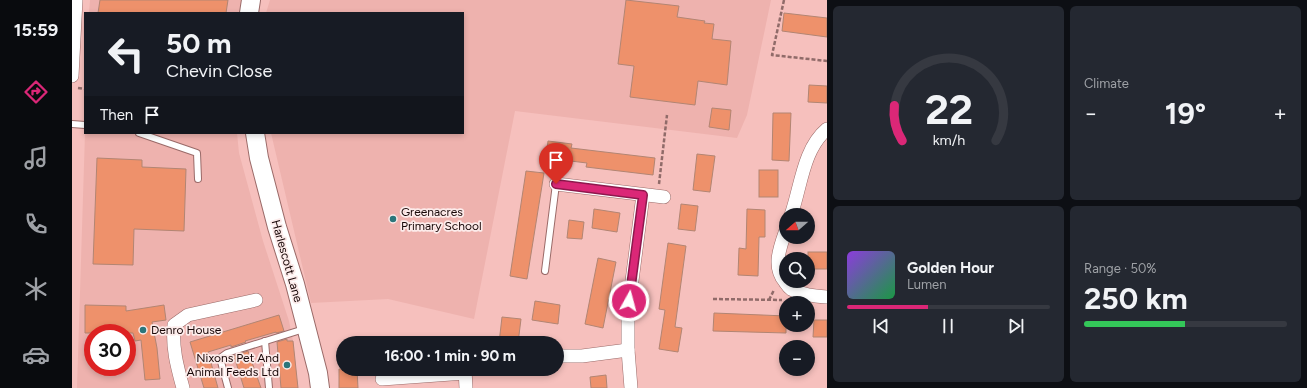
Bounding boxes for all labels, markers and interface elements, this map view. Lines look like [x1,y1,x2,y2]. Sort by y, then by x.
text: 15:59 [14,19,58,41]
text: 50 m [166,26,232,60]
icon: left [100,28,152,80]
text: Chevin Close [166,60,272,82]
text: Climate [1084,76,1129,91]
icon: directions [22,78,50,106]
text: 22 [924,84,973,134]
text: 19° [1165,95,1206,132]
text: − [1084,100,1098,127]
text: + [1273,100,1287,127]
icon: arrive [141,104,163,126]
text: Then [100,106,133,124]
text: km/h [932,131,965,149]
pin [539,143,573,184]
icon: music [22,144,50,172]
icon: arrive [545,149,567,171]
place label: Greenacres Primary School [401,205,482,233]
north arrow [779,208,815,244]
map controls [779,208,815,376]
icon: phone [22,210,50,238]
marker: Greenacres Primary School [388,214,398,224]
street label: Harlescott Lane [269,218,306,304]
button: search [779,252,815,288]
text: Golden Hour [907,259,994,277]
text: Range · 50% [1084,261,1157,276]
icon: climate [22,275,50,303]
text: Lumen [907,277,946,292]
position arrow [608,280,650,322]
text: 250 km [1084,280,1188,317]
button: + [779,296,815,332]
icon: previous [870,315,892,337]
icon: pause [937,315,959,337]
icon: next [1005,315,1027,337]
place label: Denro House [151,323,222,337]
speed limit sign: 30 [84,324,136,376]
marker: Denro House [138,325,148,335]
button: − [779,340,815,376]
icon: car [22,341,50,369]
text: 16:00 · 1 min · 90 m [384,347,516,365]
place label: Nixons Pet And Animal Feeds Ltd [187,351,279,379]
marker: Nixons Pet And Animal Feeds Ltd [282,360,292,370]

